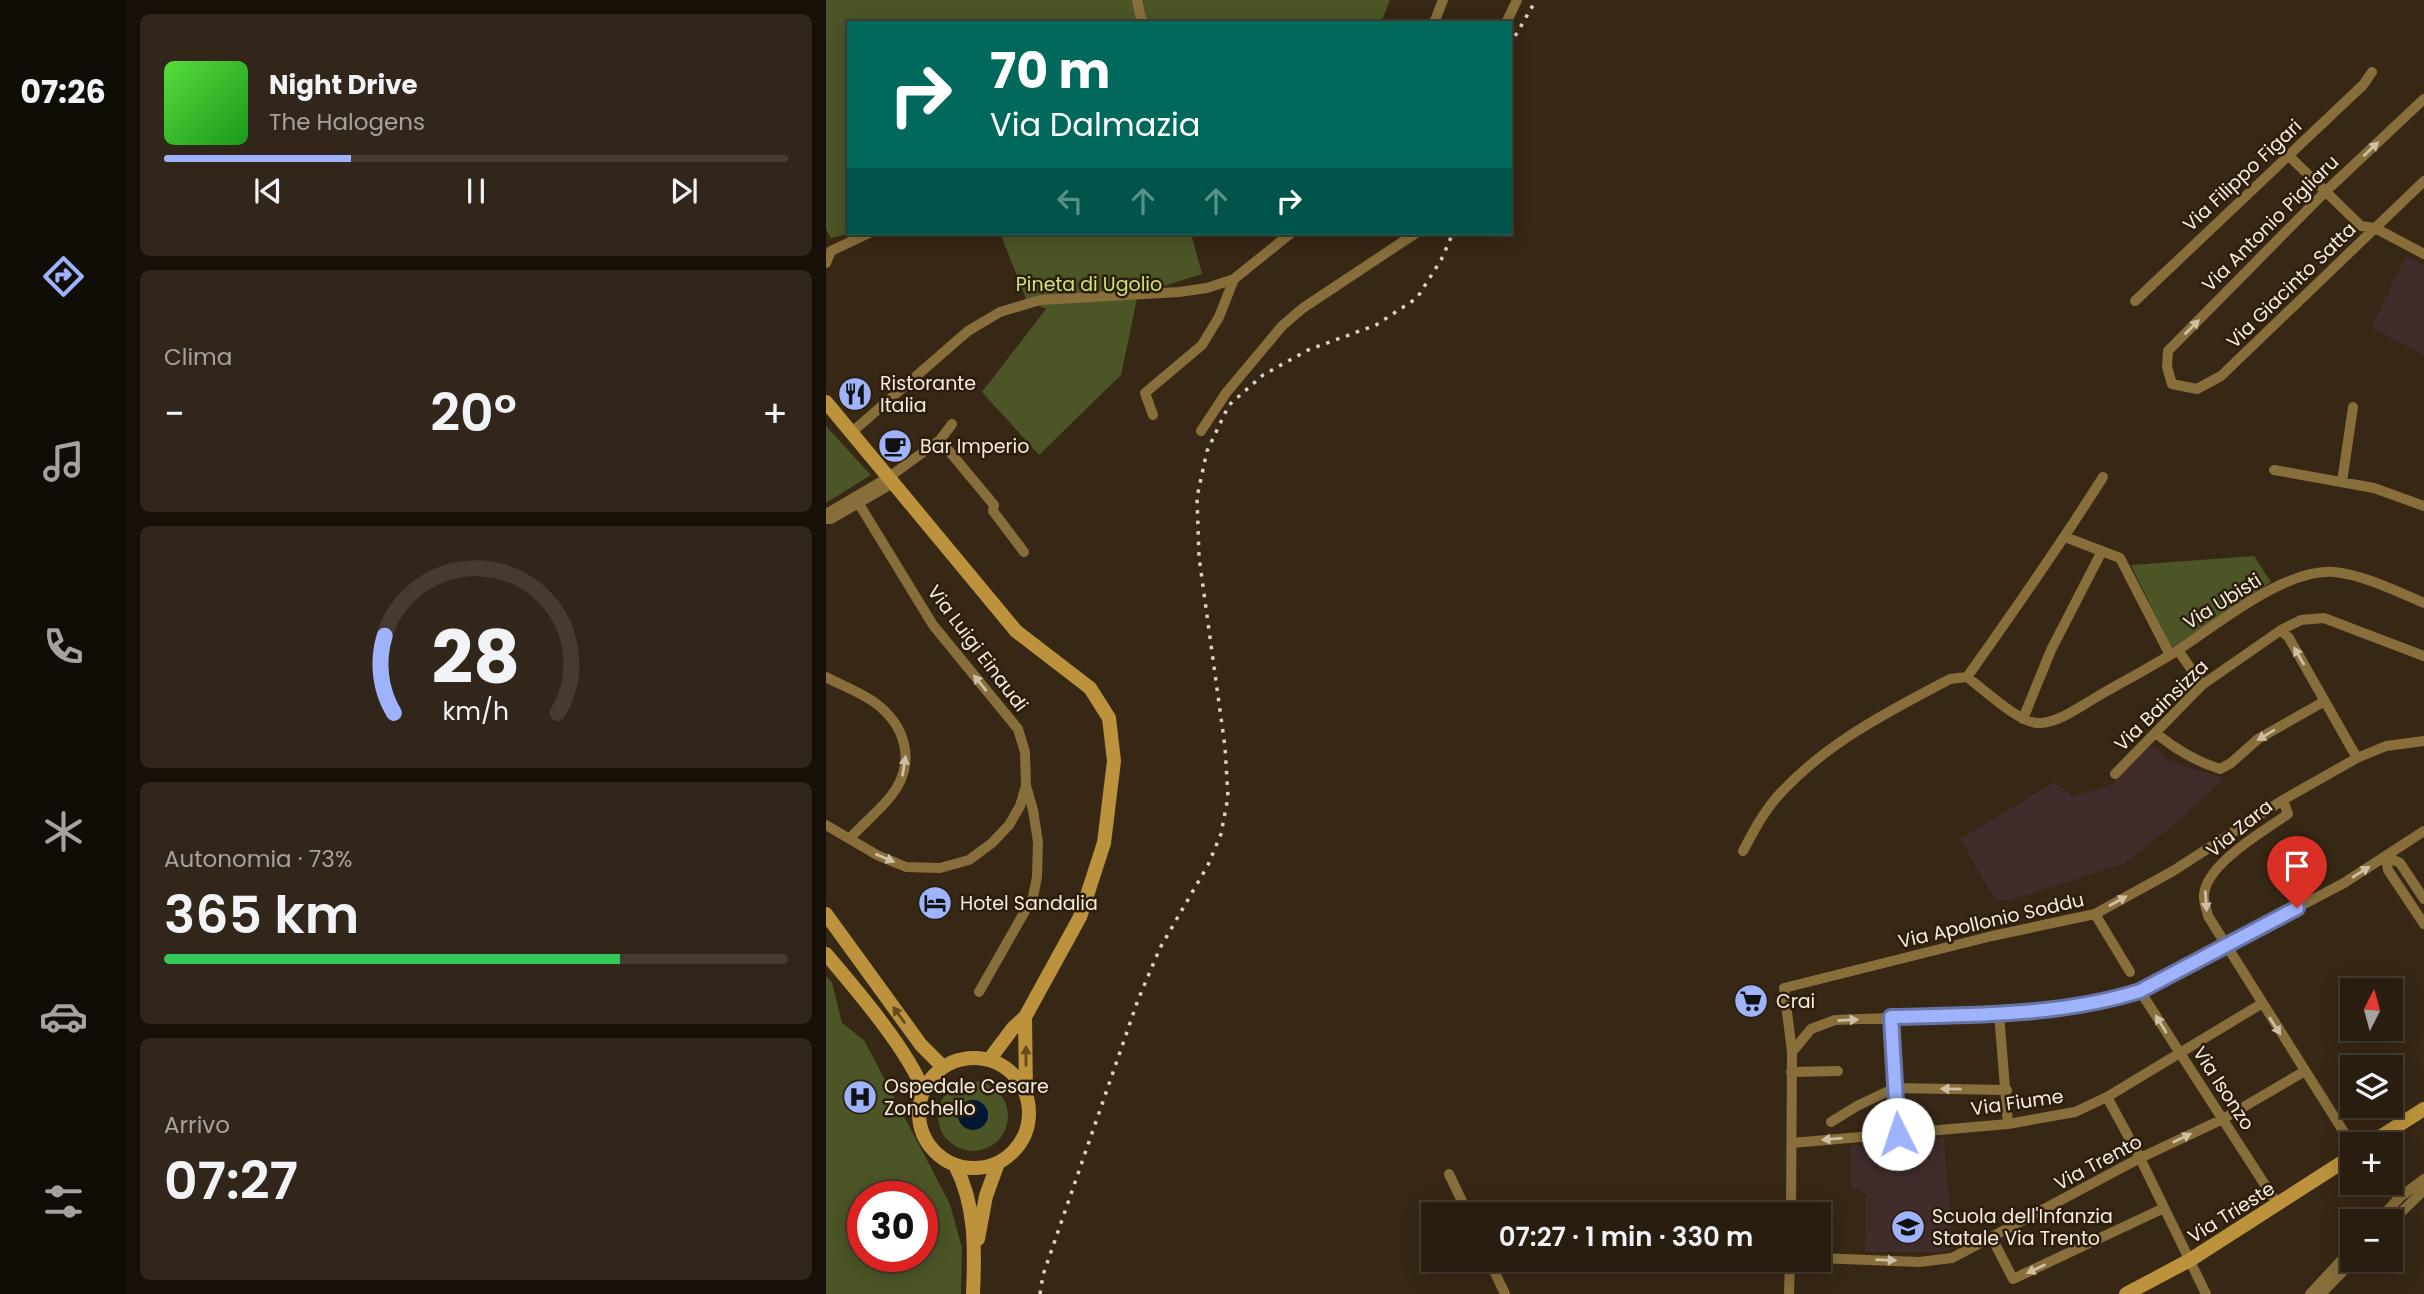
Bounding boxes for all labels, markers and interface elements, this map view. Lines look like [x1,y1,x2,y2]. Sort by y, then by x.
text: 70 m [990,37,1110,105]
icon: right [875,49,966,140]
text: Night Drive [269,67,417,103]
text: 07:26 [20,69,106,114]
text: Via Dalmazia [990,102,1200,147]
text: The Halogens [269,106,425,138]
street label: Via Filippo Figari [2177,113,2308,238]
one-way arrow [2362,141,2379,157]
street label: Via Antonio Pigliaru [2196,149,2345,298]
icon: previous [249,172,287,210]
icon: pause [457,172,495,210]
icon: next [665,172,703,210]
icon: left [1051,182,1089,220]
icon: ahead [1124,182,1162,220]
icon: ahead [1197,182,1235,220]
icon: right [1270,182,1308,220]
street label: Via Giacinto Satta [2220,216,2362,354]
icon: directions [39,252,88,301]
park label: Pineta di Ugolio [1016,271,1162,298]
one-way arrow [2184,318,2201,335]
text: Clima [164,341,232,373]
place label: Ristorante Italia [880,370,976,419]
restaurant icon: Ristorante Italia [836,375,874,413]
text: 20° [430,376,517,449]
text: − [164,387,185,440]
text: + [762,387,788,440]
cafe icon: Bar Imperio [876,427,914,465]
place label: Bar Imperio [920,433,1029,460]
icon: music [39,437,88,486]
street label: Via Ubisti [2178,567,2266,636]
street label: Via Luigi Einaudi [921,579,1034,717]
text: 28 [432,607,520,708]
icon: phone [39,622,88,671]
one-way arrow [2293,646,2305,666]
street label: Via Bainsizza [2108,653,2214,757]
one-way arrow [973,674,988,691]
text: km/h [443,694,509,729]
one-way arrow [2257,728,2276,741]
one-way arrow [899,755,910,777]
street label: Via Zara [2200,793,2278,864]
icon: climate [39,807,88,856]
pin [2267,836,2327,908]
text: Autonomia · 73% [164,843,352,875]
icon: arrive [2278,847,2316,885]
one-way arrow [875,853,896,864]
one-way arrow [2352,866,2371,879]
text: 365 km [164,878,359,951]
hotel icon: Hotel Sandalia [916,884,954,922]
street label: Via Apollonio Soddu [1896,886,2087,955]
place label: Hotel Sandalia [960,890,1098,917]
one-way arrow [2201,890,2212,912]
one-way arrow [2109,895,2128,907]
north arrow [2340,978,2403,1041]
map controls [2340,978,2403,1272]
supermarket icon: Crai [1732,982,1770,1020]
place label: Crai [1776,988,1815,1015]
icon: car [39,992,88,1041]
one-way arrow [892,1005,906,1024]
one-way arrow [1837,1014,1859,1025]
one-way arrow [2155,1015,2168,1034]
one-way arrow [2269,1016,2282,1035]
street label: Via Isonzo [2186,1041,2261,1136]
one-way arrow [1020,1044,1032,1066]
button: layers [2340,1055,2403,1118]
place label: Ospedale Cesare Zonchello [884,1073,1049,1122]
hospital icon: Ospedale Cesare Zonchello [841,1078,879,1116]
one-way arrow [1940,1083,1962,1095]
street label: Via Fiume [1969,1083,2065,1122]
position arrow [1861,1097,1935,1171]
text: Arrivo [164,1109,230,1141]
street label: Via Trento [2050,1128,2147,1197]
button: + [2340,1132,2403,1195]
one-way arrow [2172,1133,2192,1144]
one-way arrow [1821,1134,1843,1145]
text: 07:27 [164,1144,298,1217]
street label: Via Trieste [2183,1175,2280,1250]
icon: filters [39,1177,88,1226]
speed limit sign: 30 [847,1181,938,1272]
place label: Scuola dell'Infanzia Statale Via Trento [1932,1203,2113,1252]
school or university icon: Scuola dell'Infanzia Statale Via Trento [1889,1208,1927,1246]
button: − [2340,1209,2403,1272]
text: 07:27 · 1 min · 330 m [1499,1219,1753,1255]
one-way arrow [1876,1255,1898,1266]
one-way arrow [2026,1263,2046,1274]

